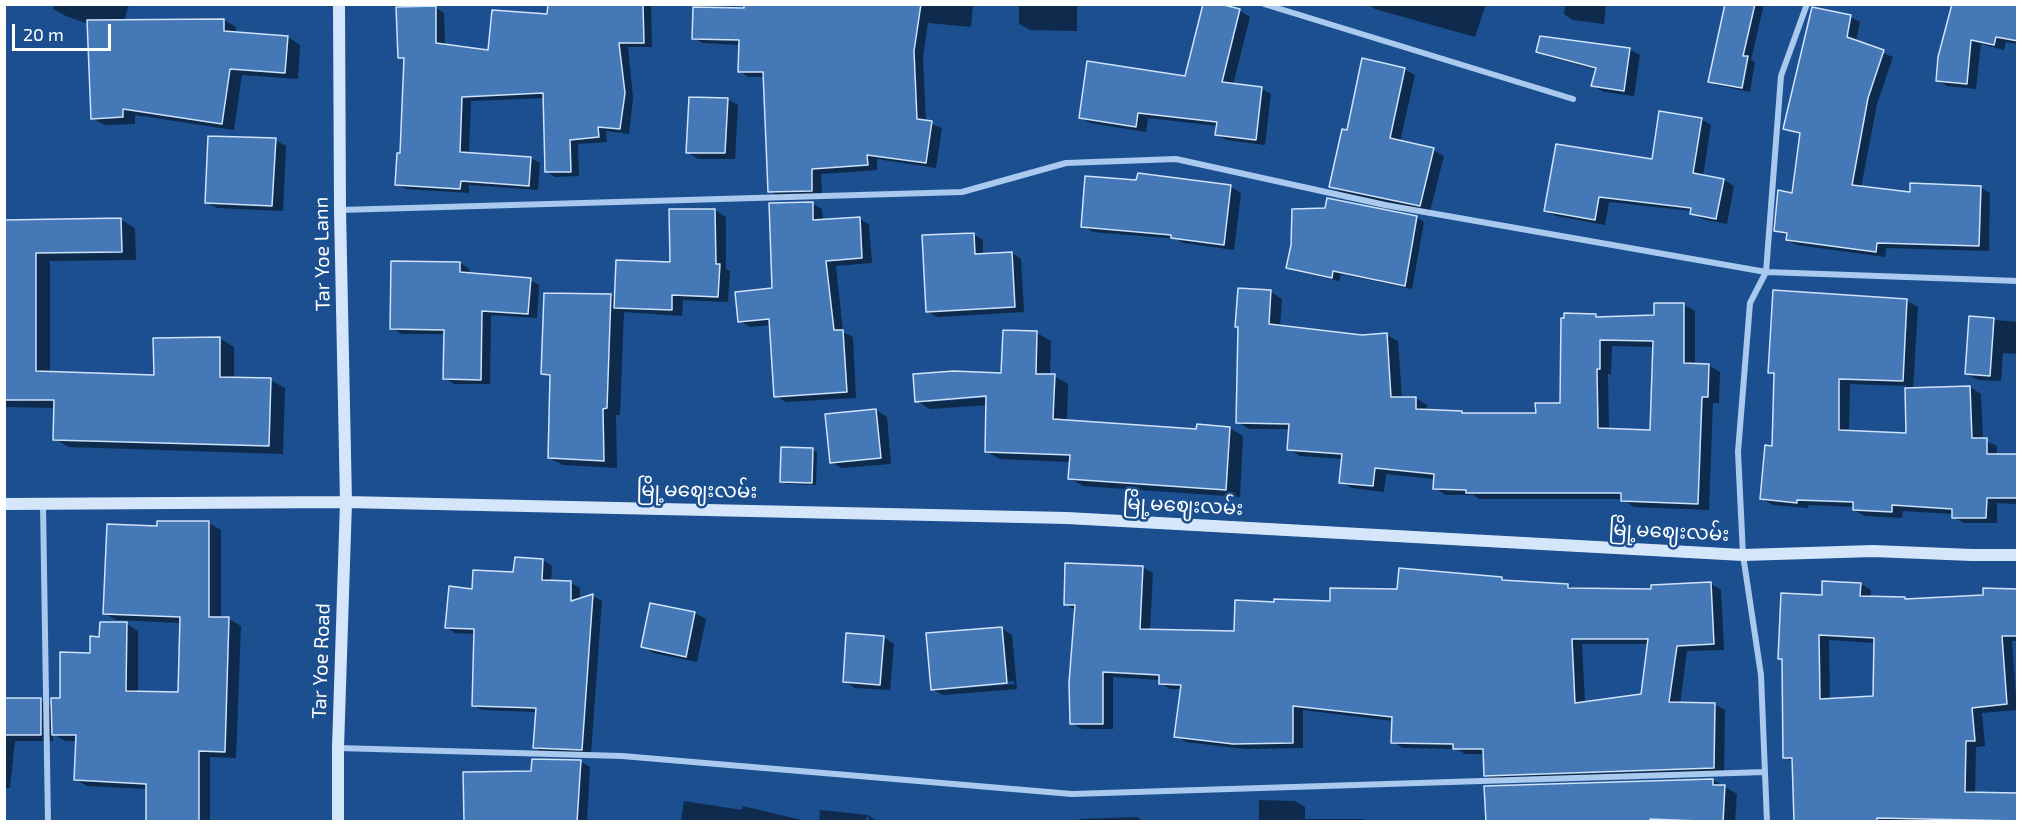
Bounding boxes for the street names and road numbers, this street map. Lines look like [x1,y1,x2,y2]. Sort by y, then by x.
street label: Tar Yoe Lann [309,197,335,311]
street label: မြို့မဈေးလမ်း [636,477,758,503]
street label: မြို့မဈေးလမ်း [1122,490,1244,520]
street label: မြို့မဈေးလမ်း [1608,516,1730,546]
street label: Tar Yoe Road [307,603,335,719]

